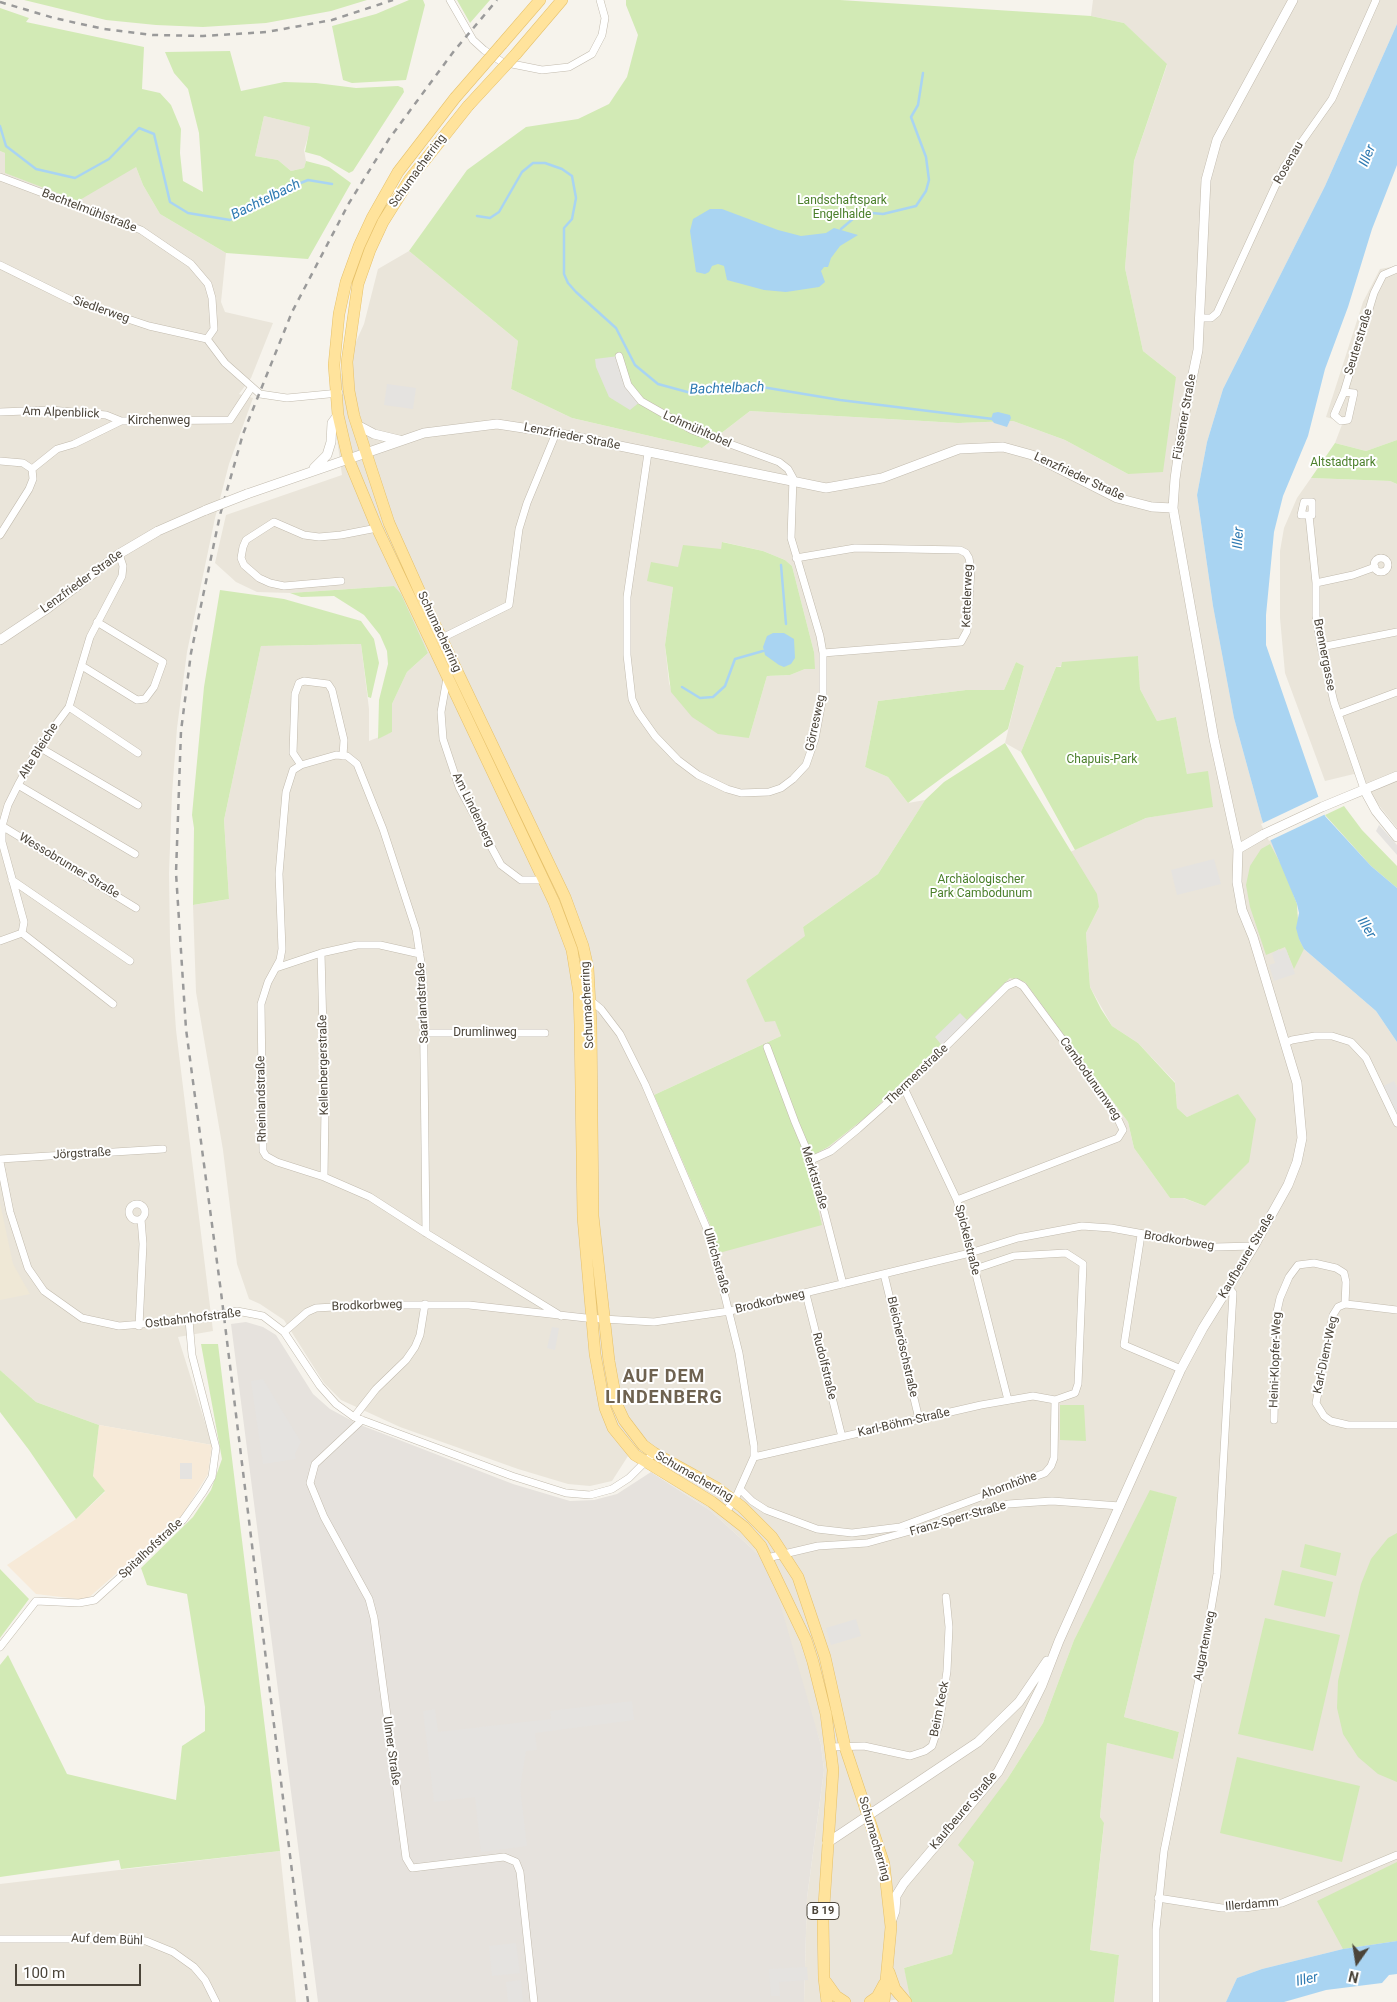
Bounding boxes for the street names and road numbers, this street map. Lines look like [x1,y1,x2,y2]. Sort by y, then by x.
street label: Schumacherring [387,131,449,211]
street label: Rosenau [1271,139,1307,187]
street label: Bachtelmühlstraße [39,186,139,236]
street label: Siedlerweg [71,294,131,326]
street label: Seuterstraße [1342,307,1376,377]
street label: Füssener Straße [1170,373,1200,461]
street label: Am Alpenblick [22,404,100,422]
street label: Lohmühltobel [661,409,733,451]
street label: Kirchenweg [128,414,190,428]
street label: Lenzfrieder Straße [523,421,621,453]
street label: Lenzfrieder Straße [1032,450,1126,504]
street label: Lenzfrieder Straße [38,547,126,617]
street label: Kettelerweg [960,564,976,628]
street label: Schumacherring [414,589,464,675]
street label: Brennergasse [1310,618,1338,692]
street label: Görresweg [803,693,829,753]
street label: Alte Bleiche [16,720,62,782]
street label: Am Lindenberg [449,770,497,850]
street label: Wessobrunner Straße [16,830,122,902]
street label: Schumacherring [579,961,597,1049]
street label: Saarlandstraße [414,962,432,1044]
street label: Kellenbergerstraße [316,1014,332,1116]
street label: Drumlinweg [453,1026,517,1040]
street label: Cambodunumweg [1056,1035,1124,1123]
street label: Thermenstraße [883,1041,951,1109]
street label: Rheinlandstraße [254,1056,270,1142]
street label: Jörgstraße [53,1145,111,1163]
street label: Merktstraße [798,1145,830,1211]
street label: Spickelstraße [951,1203,983,1277]
street label: Kaufbeurer Straße [1216,1211,1278,1301]
street label: Ullrichstraße [700,1227,732,1295]
street label: Brodkorbweg [1143,1228,1215,1254]
street label: Brodkorbweg [734,1287,806,1317]
street label: Bleicheröschstraße [883,1295,921,1399]
street label: Brodkorbweg [331,1298,403,1314]
street label: Ostbahnhofstraße [144,1306,242,1332]
street label: Heini-Klopfer-Weg [1267,1312,1285,1408]
street label: Karl-Diem-Weg [1311,1315,1341,1395]
street label: Rudolfstraße [809,1331,839,1401]
street label: Karl-Böhm-Straße [857,1405,951,1441]
street label: Schumacherring [653,1449,735,1505]
street label: Ahornhöhe [979,1469,1039,1503]
street label: Franz-Sperr-Straße [908,1498,1008,1540]
street label: Spitalhofstraße [116,1516,186,1582]
street label: Augartenweg [1191,1610,1219,1682]
street label: Beim Keck [928,1680,952,1738]
street label: Ulmer Straße [379,1716,403,1786]
street label: Kaufbeurer Straße [927,1769,1001,1853]
street label: Schumacherring [855,1795,893,1883]
street label: Illerdamm [1225,1895,1279,1915]
road number: B 19 [807,1902,839,1920]
street label: Auf dem Bühl [71,1932,143,1948]

